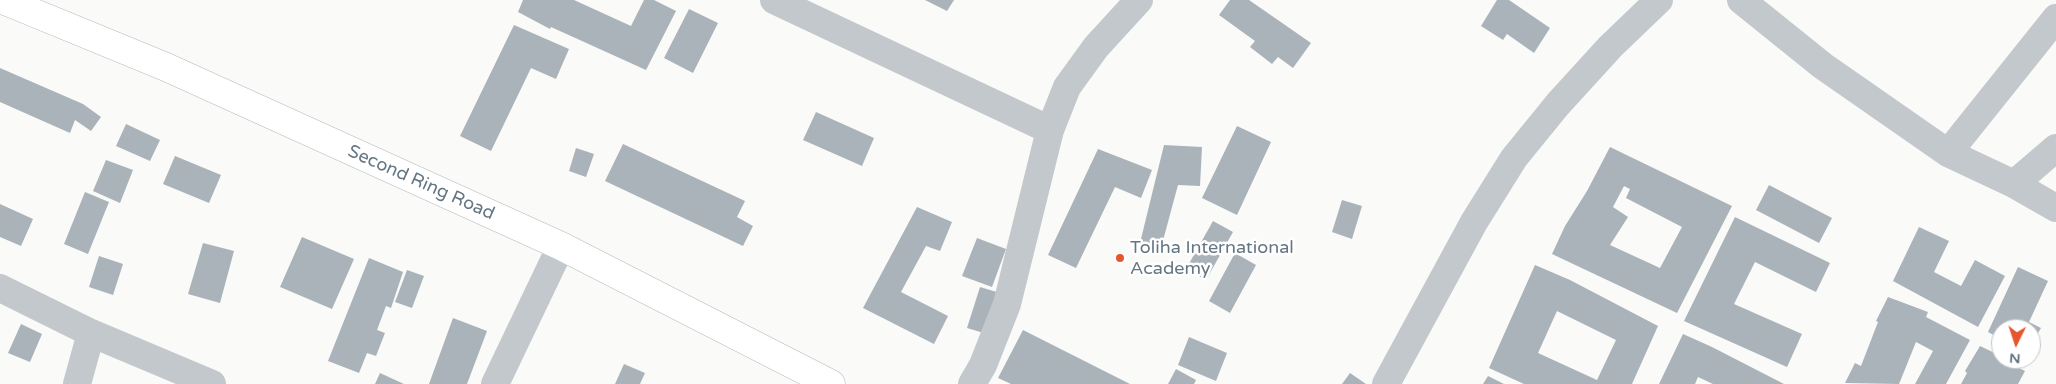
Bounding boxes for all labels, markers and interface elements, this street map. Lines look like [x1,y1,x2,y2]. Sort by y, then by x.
street label: Second Ring Road [344,141,498,225]
place label: Toliha International Academy [1130,237,1294,280]
marker: Toliha International Academy [1114,252,1126,264]
north arrow [1991,319,2041,369]
text: N [2009,350,2021,367]

